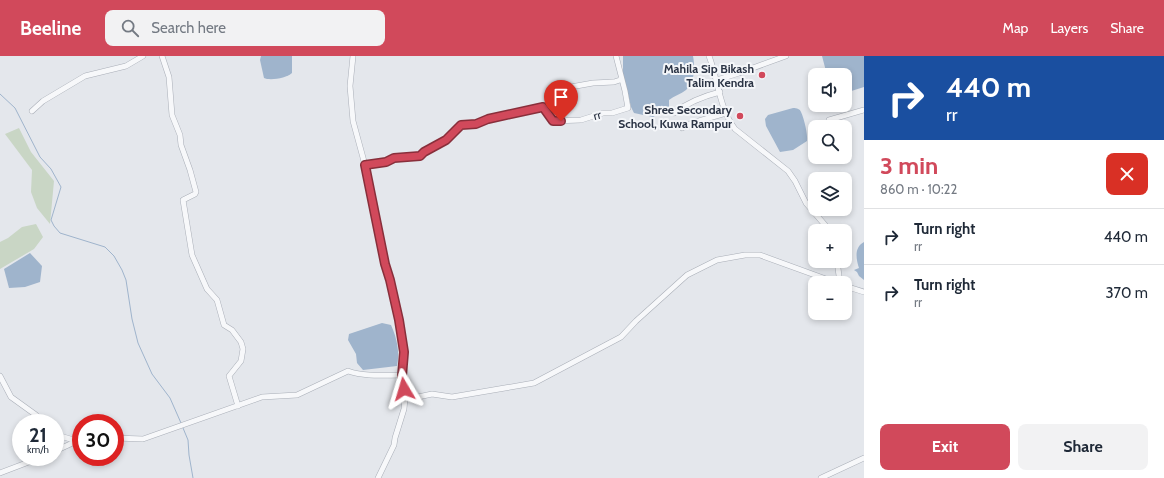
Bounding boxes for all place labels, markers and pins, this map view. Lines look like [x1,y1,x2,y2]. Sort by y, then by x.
place label: Mahila Sip Bikash Talim Kendra [664,61,754,90]
marker: Mahila Sip Bikash Talim Kendra [757,70,767,80]
pin [544,80,578,121]
place label: Shree Secondary School, Kuwa Rampur [618,102,733,131]
marker: Shree Secondary School, Kuwa Rampur [735,111,745,121]

